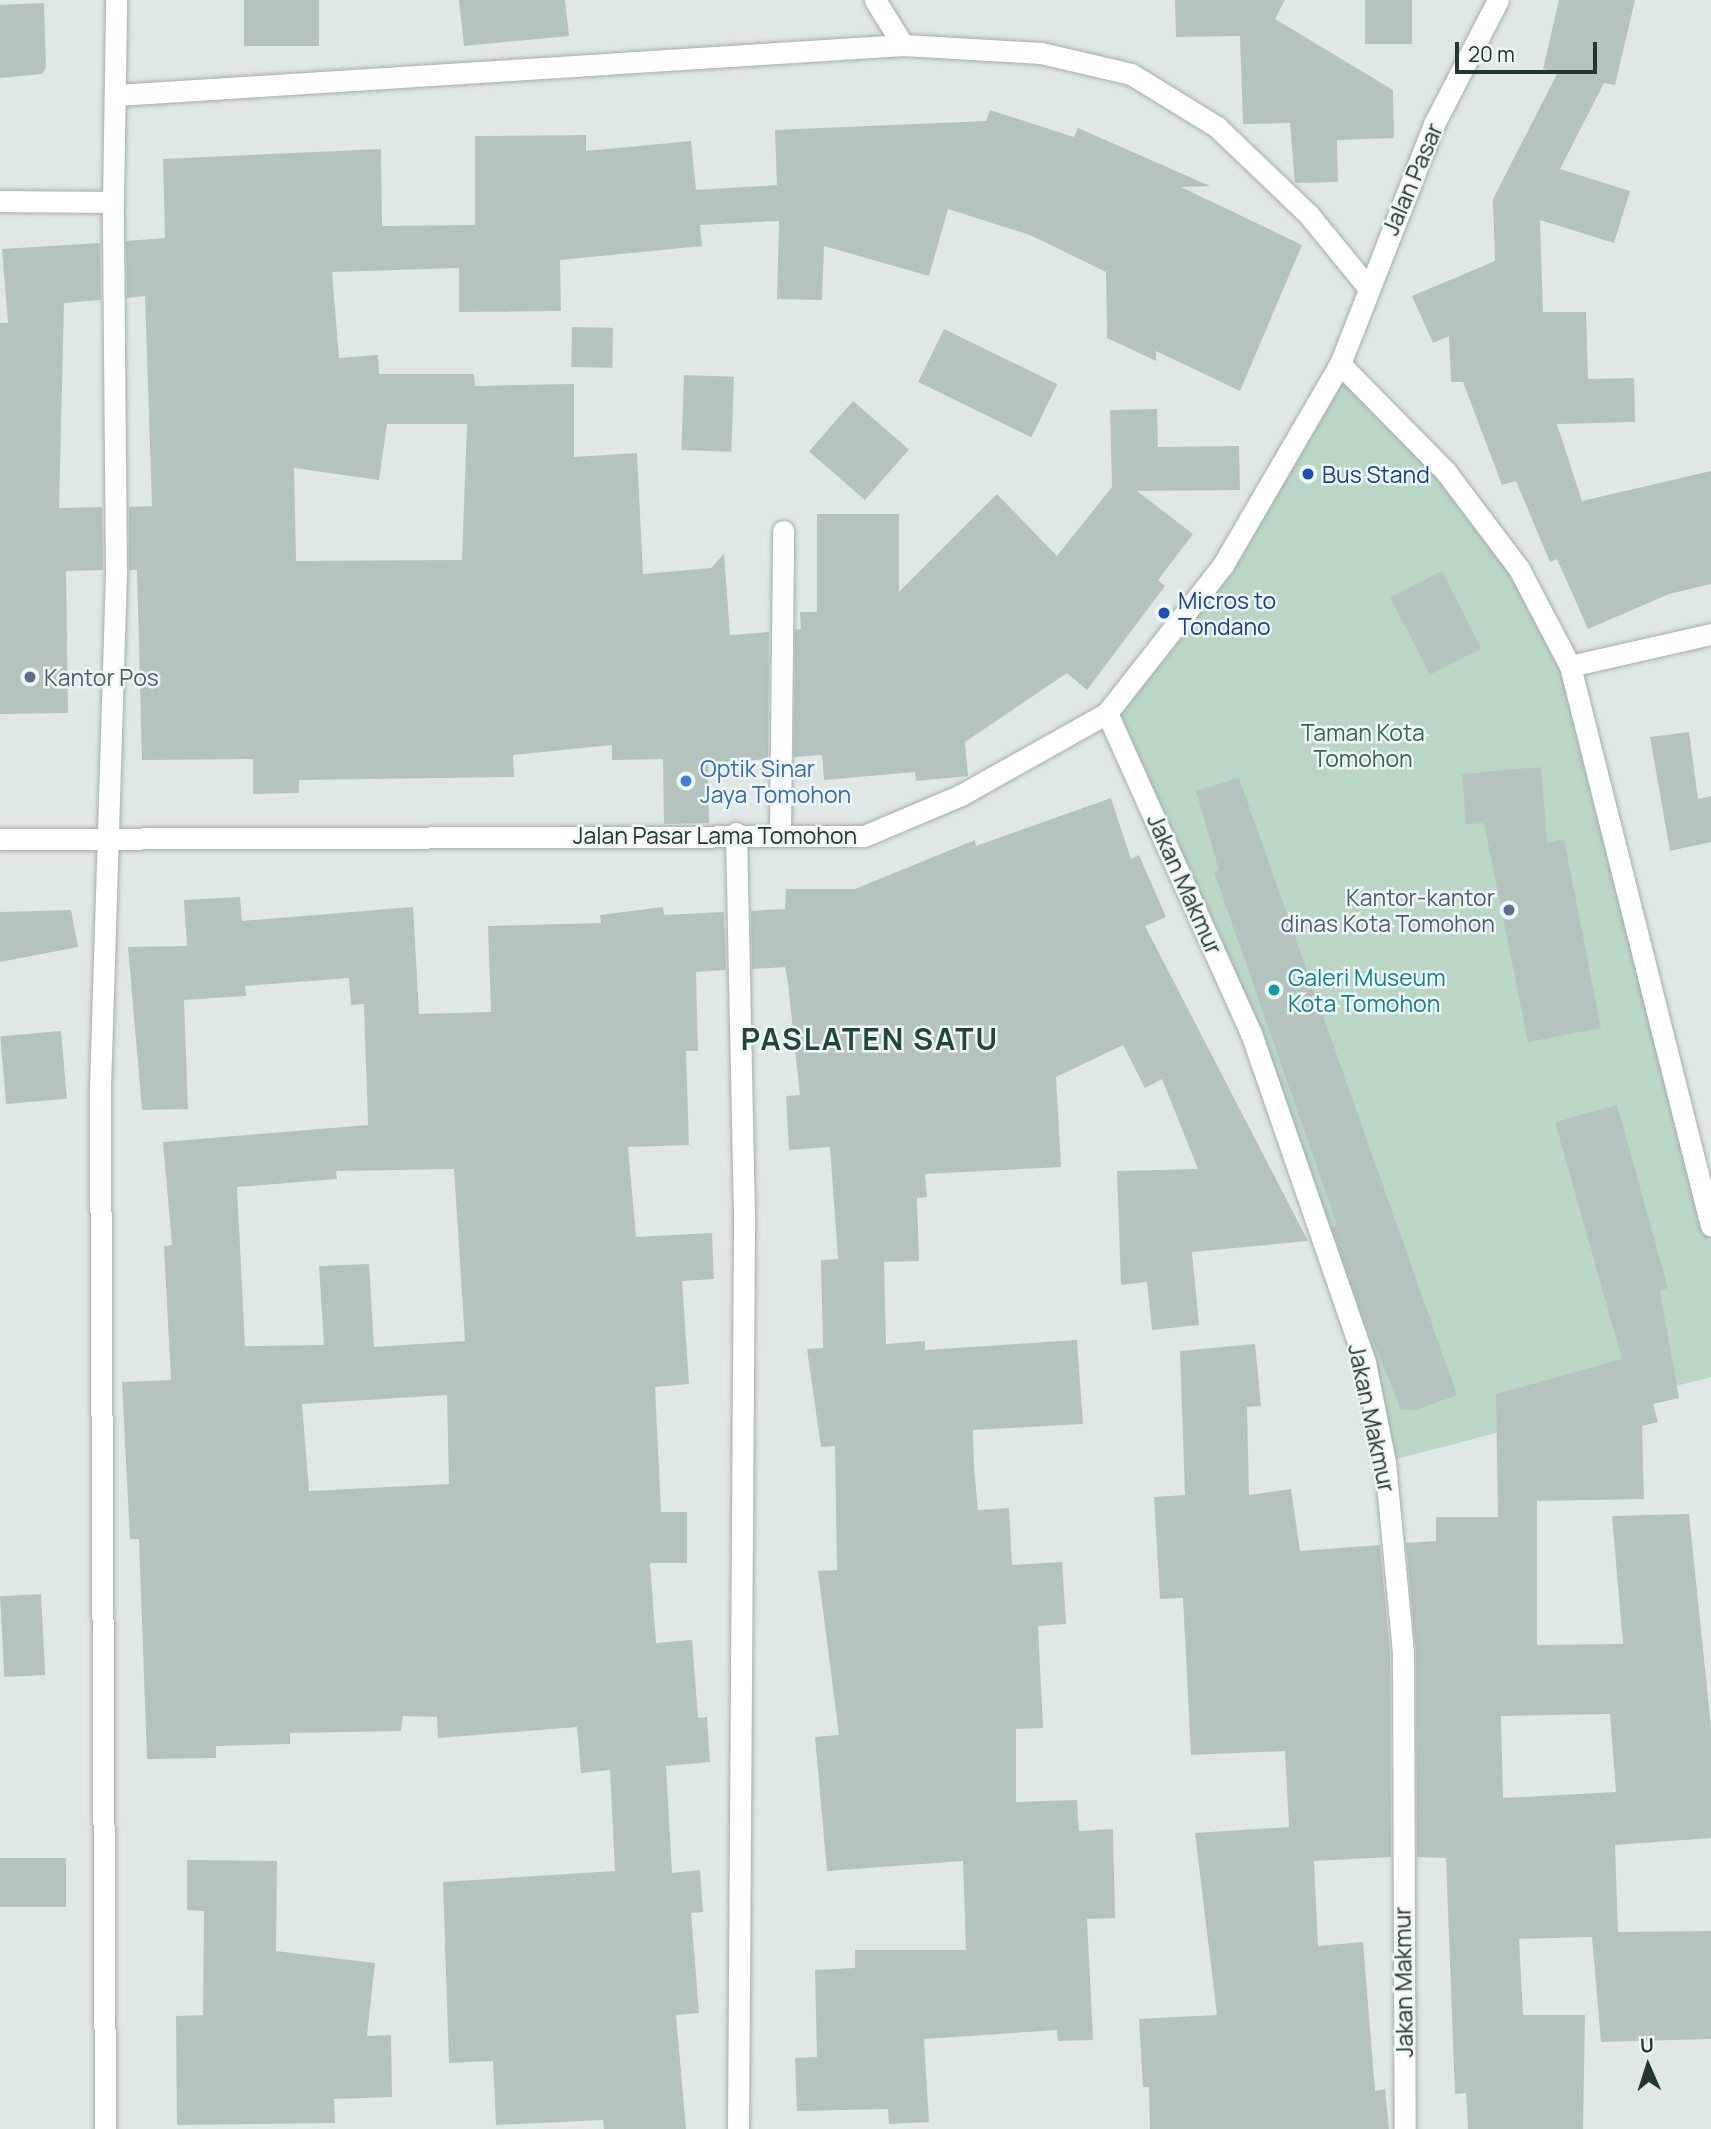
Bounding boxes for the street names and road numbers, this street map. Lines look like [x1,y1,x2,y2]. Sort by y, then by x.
street label: Jalan Pasar [1376,119,1448,239]
street label: Jakan Makmur [1142,809,1228,959]
street label: Jalan Pasar Lama Tomohon [573,821,857,849]
street label: Jakan Makmur [1343,1341,1401,1495]
street label: Jakan Makmur [1388,1906,1418,2058]

